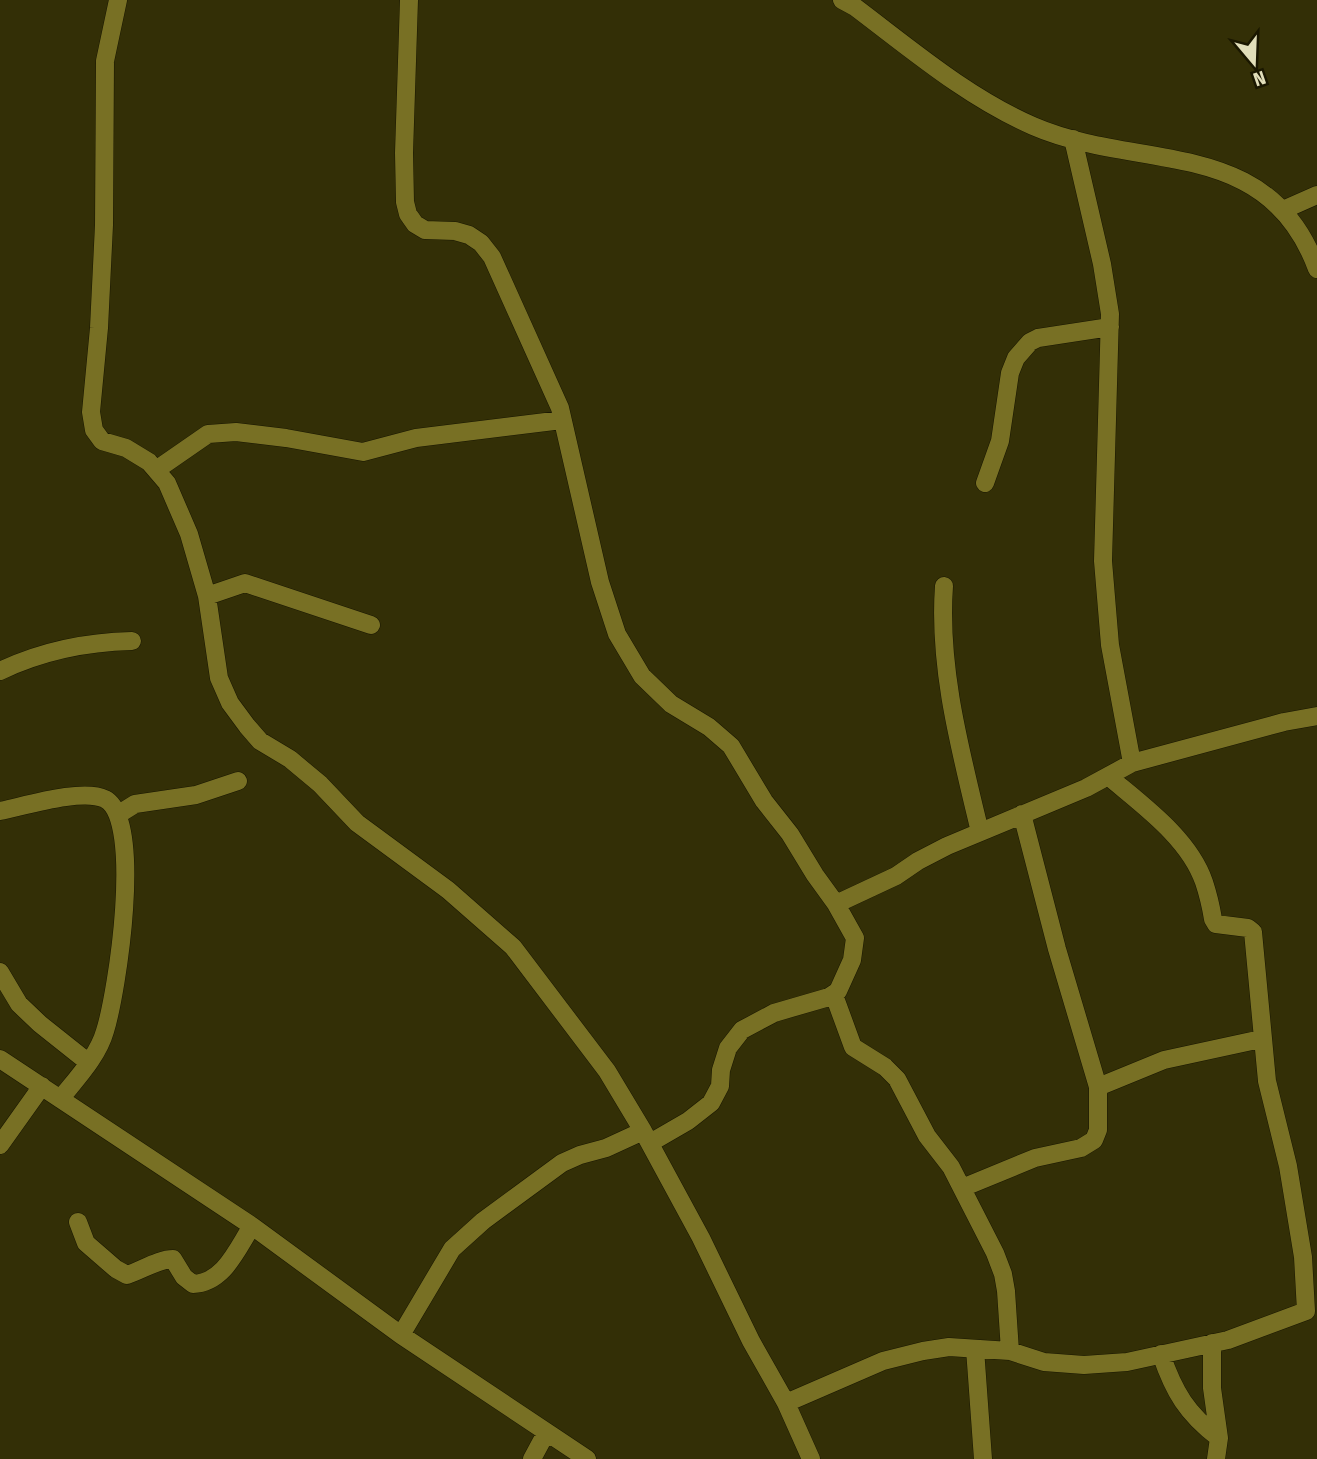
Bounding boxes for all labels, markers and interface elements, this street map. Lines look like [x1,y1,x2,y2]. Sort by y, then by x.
north arrow [1219,28,1289,98]
text: N [1250,66,1269,91]

